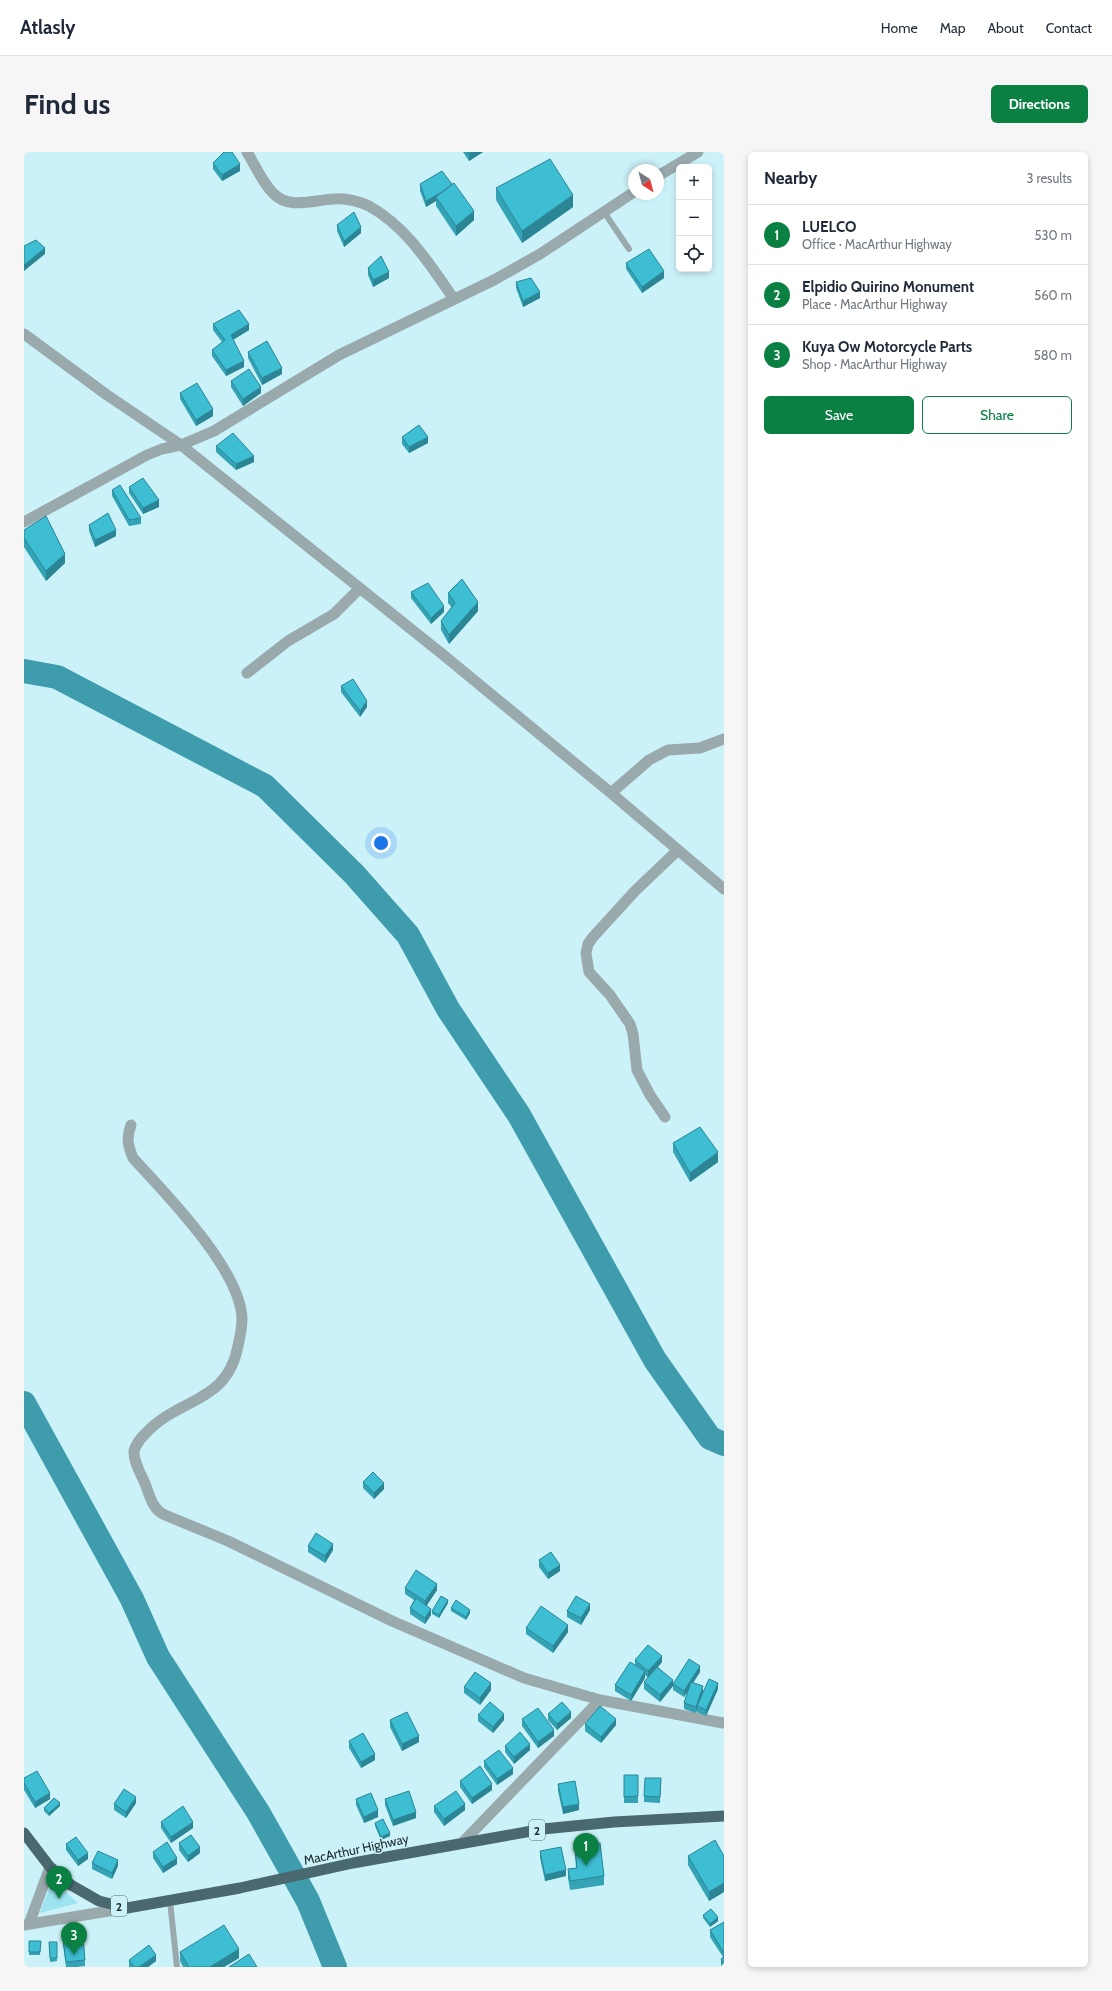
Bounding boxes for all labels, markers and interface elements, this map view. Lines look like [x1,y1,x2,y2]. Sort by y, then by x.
text: Atlasly [20,16,76,39]
text: Home [881,19,918,37]
text: Map [940,19,965,37]
text: About [987,19,1024,37]
text: Contact [1046,19,1092,37]
button: Directions [991,85,1088,123]
text: Find us [24,87,110,121]
north arrow [628,164,664,200]
map controls [676,164,712,272]
button: + [676,164,712,200]
text: Nearby [764,168,817,188]
text: 3 results [1026,170,1072,186]
button: − [676,200,712,236]
text: LUELCO [802,218,856,236]
text: 1 [775,227,779,243]
text: 530 m [1035,227,1072,243]
button: locate [676,236,712,272]
text: Office · MacArthur Highway [802,236,952,252]
text: Elpidio Quirino Monument [802,278,974,296]
text: 2 [774,287,780,303]
text: 560 m [1034,287,1072,303]
text: Place · MacArthur Highway [802,296,947,312]
text: Kuya Ow Motorcycle Parts [802,338,972,356]
text: 3 [773,347,781,363]
text: 580 m [1034,347,1072,363]
text: Shop · MacArthur Highway [802,356,947,372]
button: Save [764,396,914,434]
button: Share [922,396,1072,434]
your location [371,833,391,853]
road number: 2 [529,1820,545,1840]
street label: MacArthur Highway [302,1830,410,1868]
pin: 1 [573,1833,599,1866]
pin: 2 [46,1866,72,1899]
road number: 2 [111,1896,127,1916]
pin: 3 [61,1922,87,1955]

